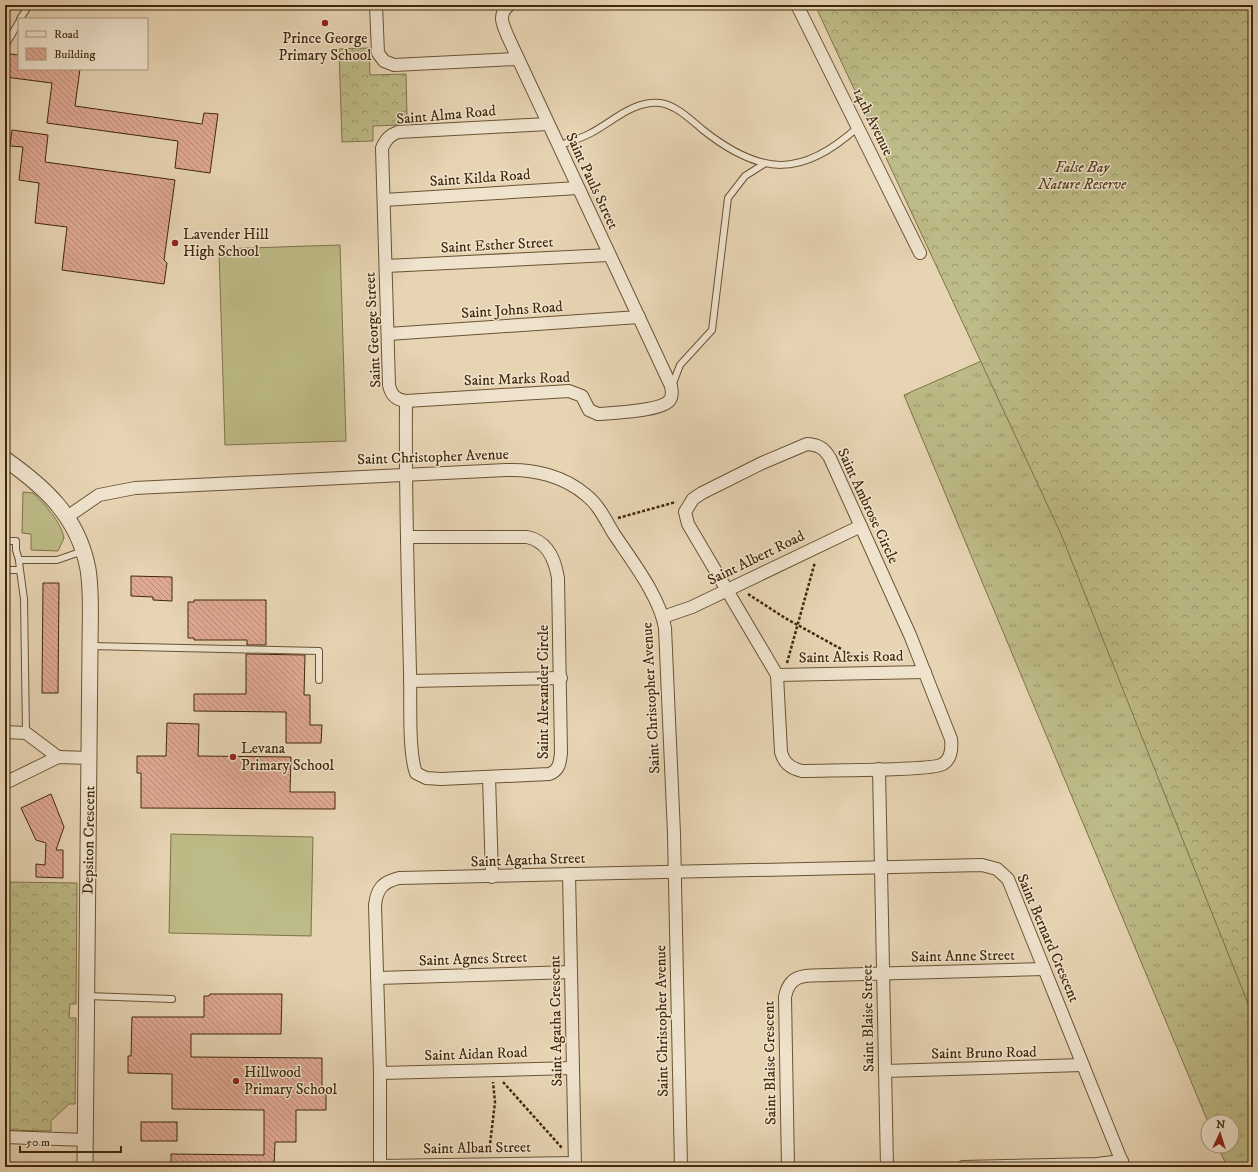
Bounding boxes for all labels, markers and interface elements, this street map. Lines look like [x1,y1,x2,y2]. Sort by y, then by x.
legend [18,18,148,70]
marker: Prince George Primary School [320,18,330,28]
text: Road [54,27,79,42]
place label: Prince George Primary School [279,29,372,65]
text: Building [54,47,95,62]
street label: 14th Avenue [848,85,898,159]
street label: Saint Alma Road [395,101,497,129]
street label: Saint Pauls Street [561,130,623,233]
park label: False Bay Nature Reserve [1037,158,1127,194]
street label: Saint Kilda Road [429,165,532,191]
place label: Lavender Hill High School [183,225,269,261]
street label: Saint Esther Street [440,233,554,257]
marker: Lavender Hill High School [170,238,180,248]
street label: Saint George Street [360,272,386,388]
street label: Saint Johns Road [461,297,564,323]
street label: Saint Marks Road [464,368,571,390]
street label: Saint Christopher Avenue [357,445,509,469]
street label: Saint Ambrose Circle [833,445,903,567]
street label: Saint Albert Road [704,526,808,590]
street label: Saint Christopher Avenue [638,622,664,774]
street label: Saint Alexander Circle [534,625,553,759]
street label: Saint Alexis Road [799,647,904,667]
place label: Levana Primary School [241,739,334,775]
marker: Levana Primary School [228,752,238,762]
street label: Depsiton Crescent [79,785,99,895]
street label: Saint Agatha Street [470,848,586,871]
street label: Saint Bernard Crescent [1012,871,1084,1005]
street label: Saint Christopher Avenue [651,945,673,1097]
street label: Saint Anne Street [911,946,1015,966]
street label: Saint Agnes Street [418,948,528,970]
street label: Saint Agatha Crescent [545,955,567,1087]
street label: Saint Blaise Street [858,964,878,1072]
street label: Saint Blaise Crescent [759,1000,781,1125]
street label: Saint Aidan Road [424,1043,528,1065]
street label: Saint Bruno Road [931,1043,1037,1063]
place label: Hillwood Primary School [244,1063,337,1099]
marker: Hillwood Primary School [231,1076,241,1086]
north arrow [1200,1114,1240,1154]
text: N [1216,1118,1226,1132]
scale bar [20,1128,121,1154]
text: 50 m [26,1135,50,1150]
street label: Saint Alban Street [423,1138,531,1158]

